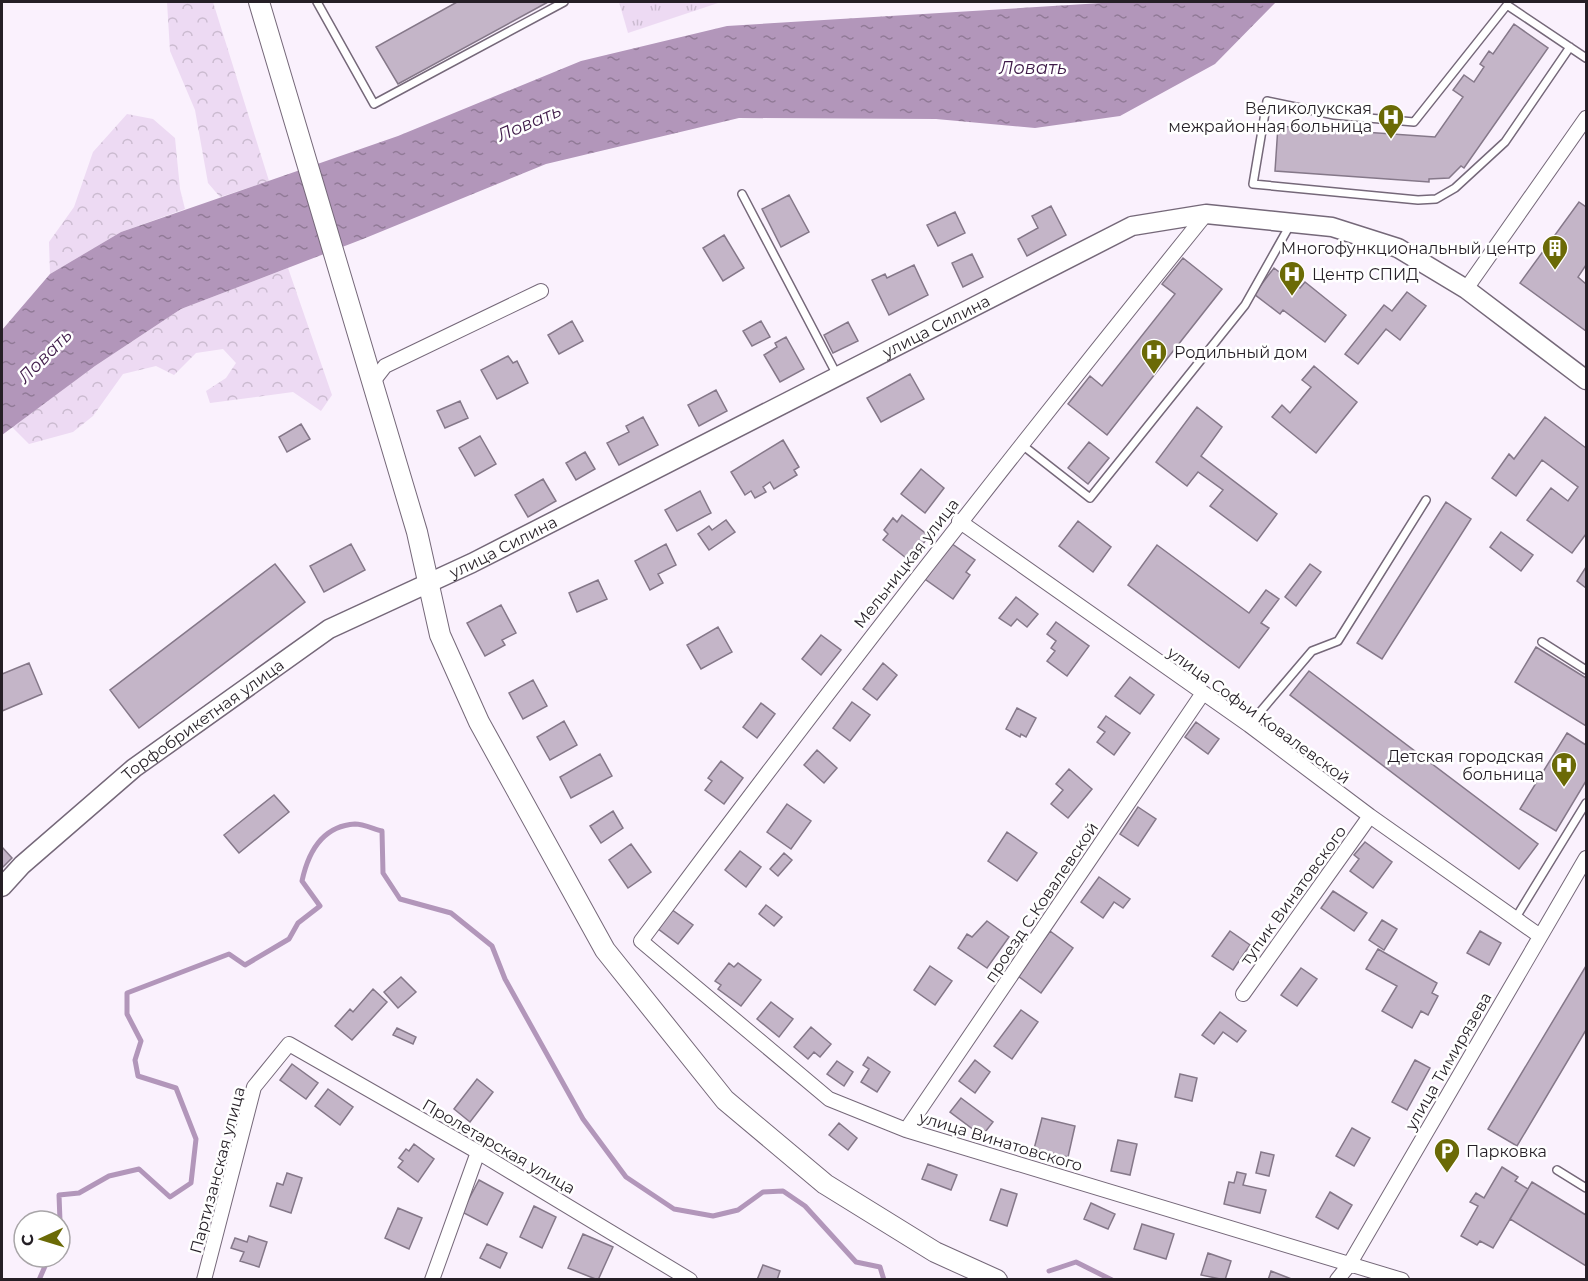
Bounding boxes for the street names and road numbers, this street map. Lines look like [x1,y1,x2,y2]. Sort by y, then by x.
street label: улица Силина [879,291,993,362]
street label: Мельницкая улица [850,495,963,632]
street label: улица Силина [446,512,560,582]
street label: улица Софьи Ковалевской [1163,642,1354,788]
street label: Торфобрикетная улица [118,655,288,784]
street label: проезд С.Ковалевской [981,819,1102,986]
street label: тупик Винатовского [1236,822,1350,969]
street label: улица Тимирязева [1401,989,1496,1134]
street label: Партизанская улица [186,1085,249,1256]
street label: Пролетарская улица [419,1095,578,1198]
street label: улица Винатовского [916,1107,1085,1175]

